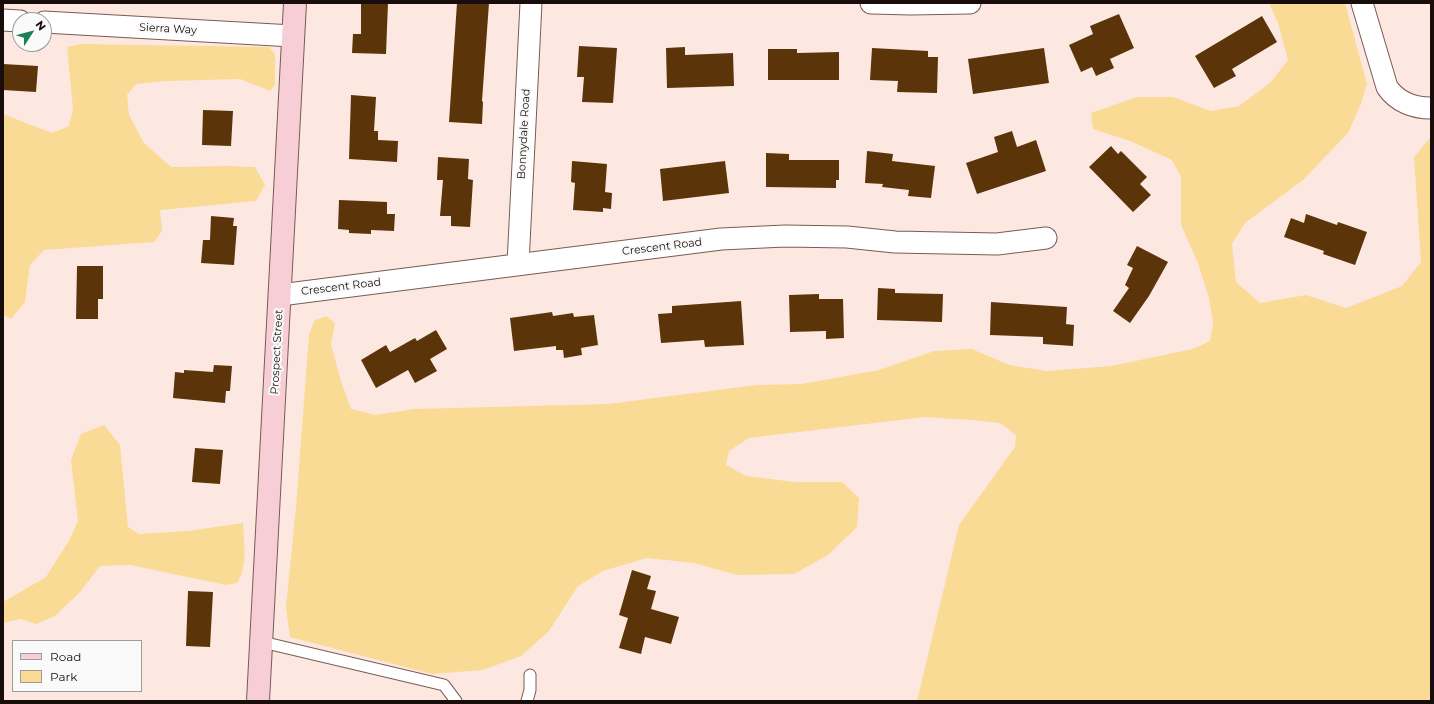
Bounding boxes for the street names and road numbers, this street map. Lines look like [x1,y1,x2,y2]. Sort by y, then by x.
street label: Sierra Way [139,21,197,37]
street label: Bonnydale Road [515,88,533,180]
street label: Crescent Road [621,236,703,258]
street label: Crescent Road [300,276,382,298]
street label: Prospect Street [268,309,286,395]

